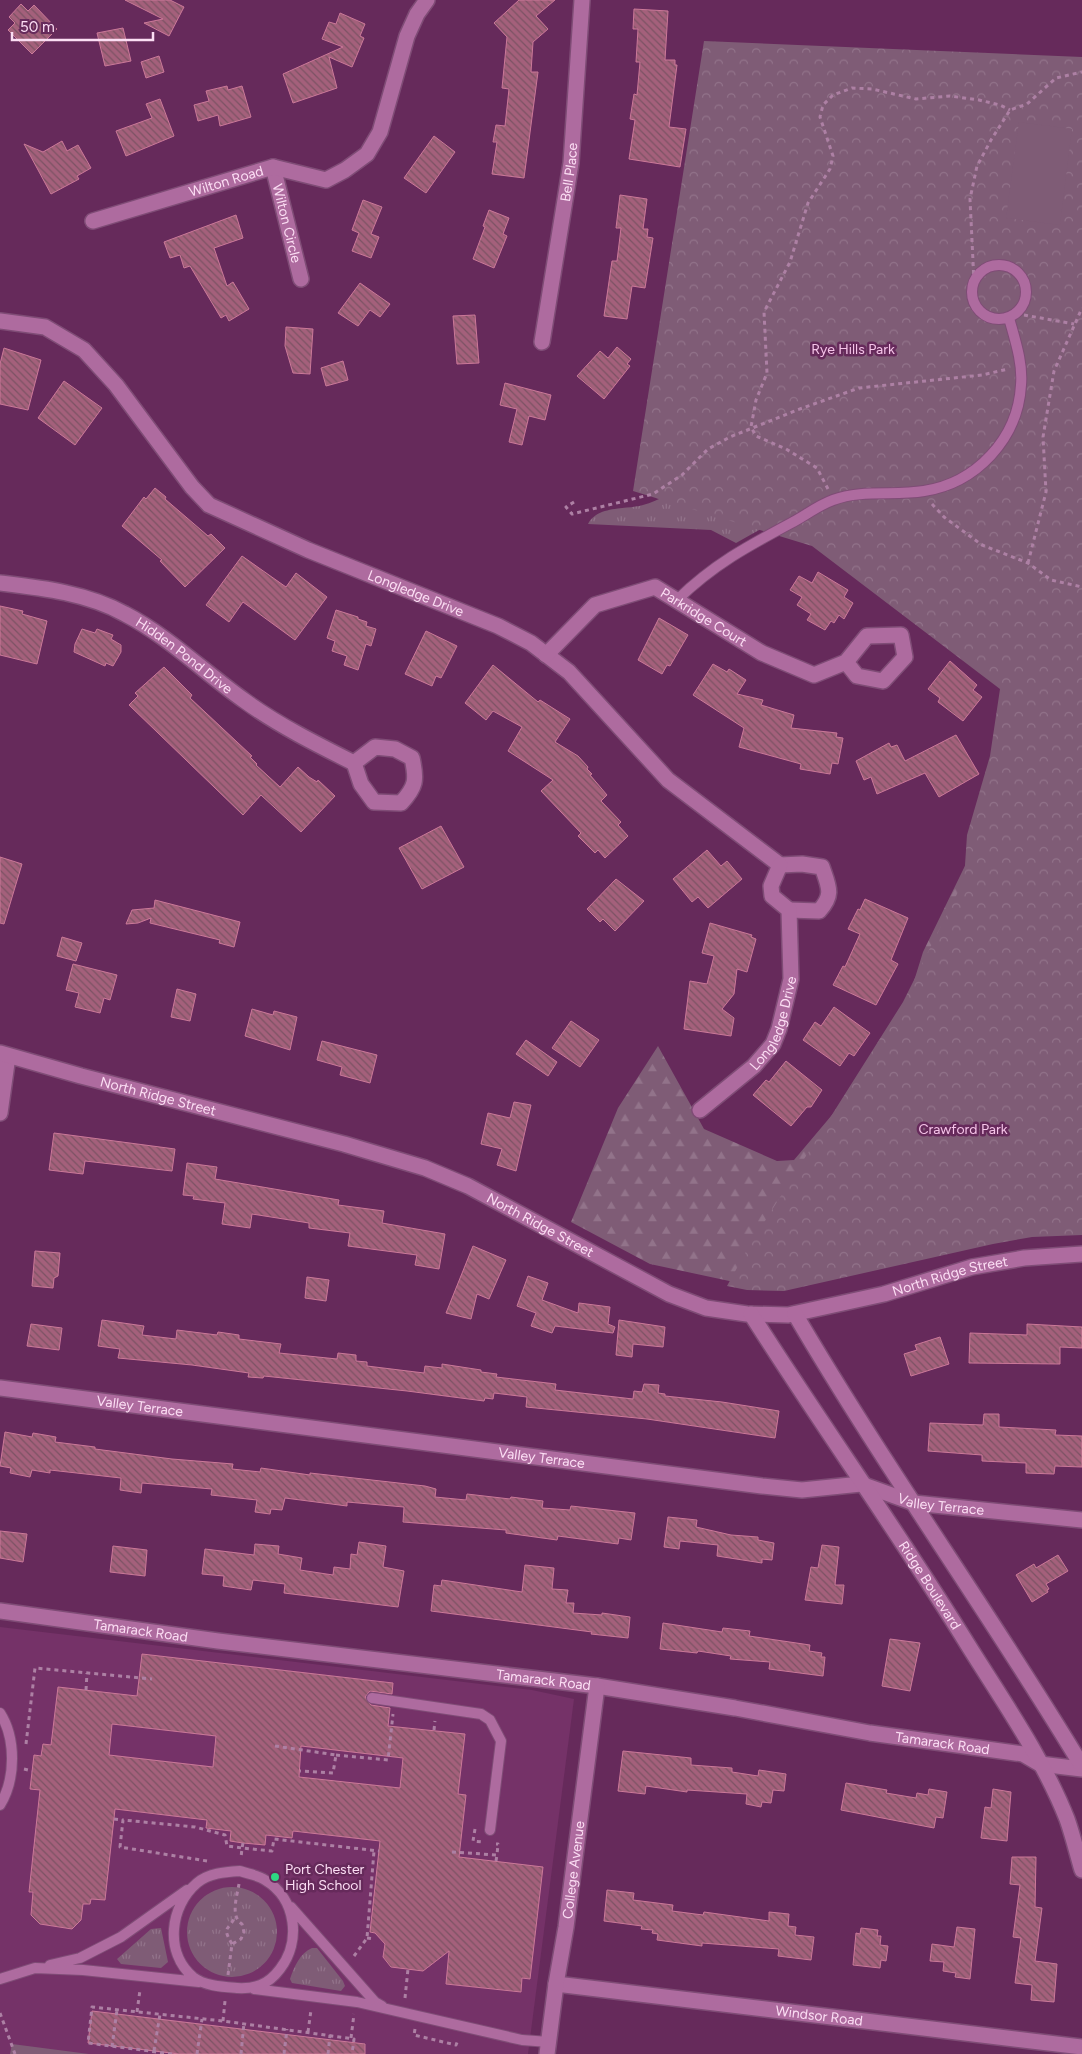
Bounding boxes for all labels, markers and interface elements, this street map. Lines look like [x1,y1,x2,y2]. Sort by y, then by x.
scale bar [12,10,154,42]
text: 50 m [20,18,55,36]
street label: Bell Place [557,142,581,203]
street label: Wilton Road [187,162,265,201]
street label: Wilton Circle [269,182,305,265]
park label: Rye Hills Park [811,341,895,358]
street label: Longledge Drive [365,567,467,621]
street label: Parkridge Court [657,585,750,651]
street label: Hidden Pond Drive [132,614,236,698]
street label: Longledge Drive [746,974,800,1074]
street label: North Ridge Street [98,1073,218,1120]
park label: Crawford Park [918,1121,1008,1138]
street label: North Ridge Street [484,1190,597,1261]
street label: North Ridge Street [890,1253,1009,1300]
street label: Valley Terrace [95,1392,184,1421]
street label: Valley Terrace [497,1444,586,1472]
street label: Valley Terrace [895,1490,985,1519]
street label: Ridge Boulevard [895,1538,964,1633]
street label: Tamarack Road [92,1616,189,1646]
street label: Tamarack Road [495,1666,592,1694]
street label: Tamarack Road [894,1729,991,1758]
street label: College Avenue [559,1820,589,1920]
place label: Port Chester High School [285,1861,365,1894]
marker: Port Chester High School [269,1871,281,1883]
street label: Windsor Road [774,2002,864,2030]

